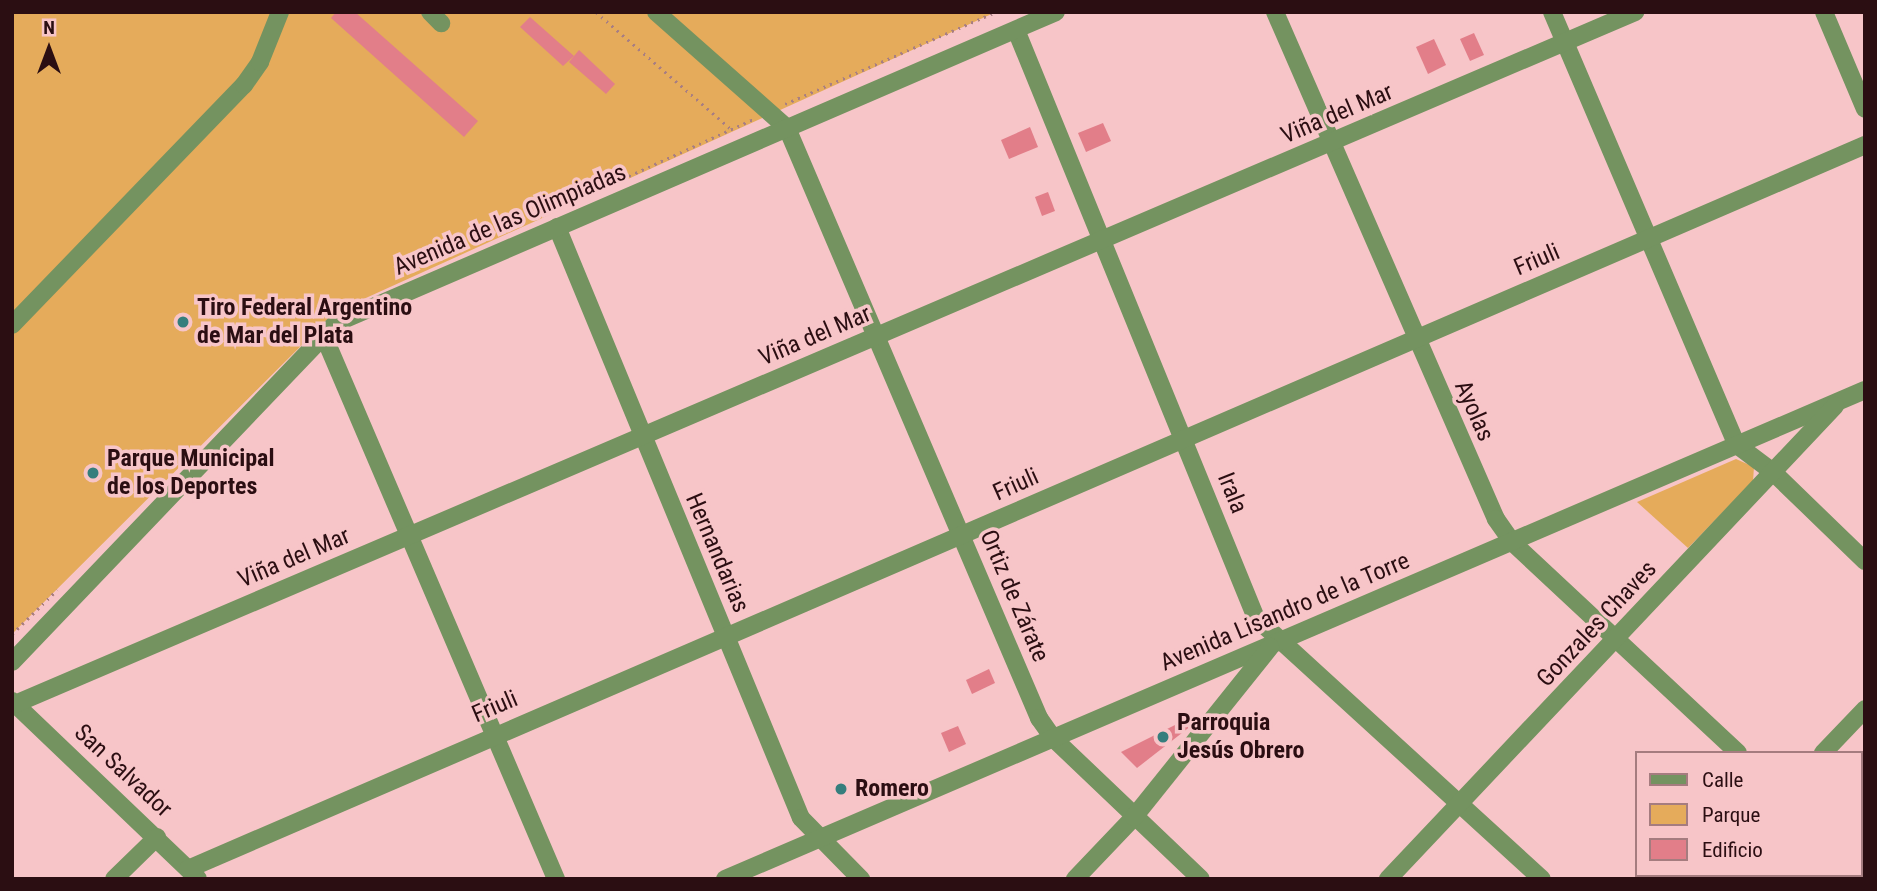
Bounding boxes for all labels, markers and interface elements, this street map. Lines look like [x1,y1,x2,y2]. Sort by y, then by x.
north arrow [14,14,84,84]
text: N [43,16,55,39]
street label: Viña del Mar [1277,78,1397,150]
street label: Avenida de las Olimpiadas [390,158,630,282]
street label: Friuli [1510,238,1564,282]
place label: Tiro Federal Argentino de Mar del Plata [197,294,412,350]
street label: Viña del Mar [755,300,875,372]
marker: Tiro Federal Argentino de Mar del Plata [175,314,191,330]
street label: Ayolas [1448,376,1500,446]
place label: Parque Municipal de los Deportes [107,445,274,501]
street label: Friuli [989,462,1043,508]
marker: Parque Municipal de los Deportes [85,465,101,481]
street label: Irala [1211,468,1253,518]
street label: Hernandarias [679,489,755,617]
street label: Viña del Mar [234,522,354,594]
street label: Ortiz de Zárate [973,526,1055,666]
street label: Avenida Lisandro de la Torre [1156,546,1414,678]
street label: Gonzales Chaves [1531,555,1663,693]
street label: Friuli [468,685,522,729]
place label: Parroquia Jesús Obrero [1177,709,1304,765]
street label: San Salvador [68,718,178,824]
marker: Parroquia Jesús Obrero [1155,729,1171,745]
legend [1636,751,1863,877]
text: Calle [1702,768,1743,792]
place label: Romero [855,775,929,803]
marker: Romero [833,781,849,797]
text: Parque [1702,803,1760,827]
text: Edificio [1702,838,1763,862]

